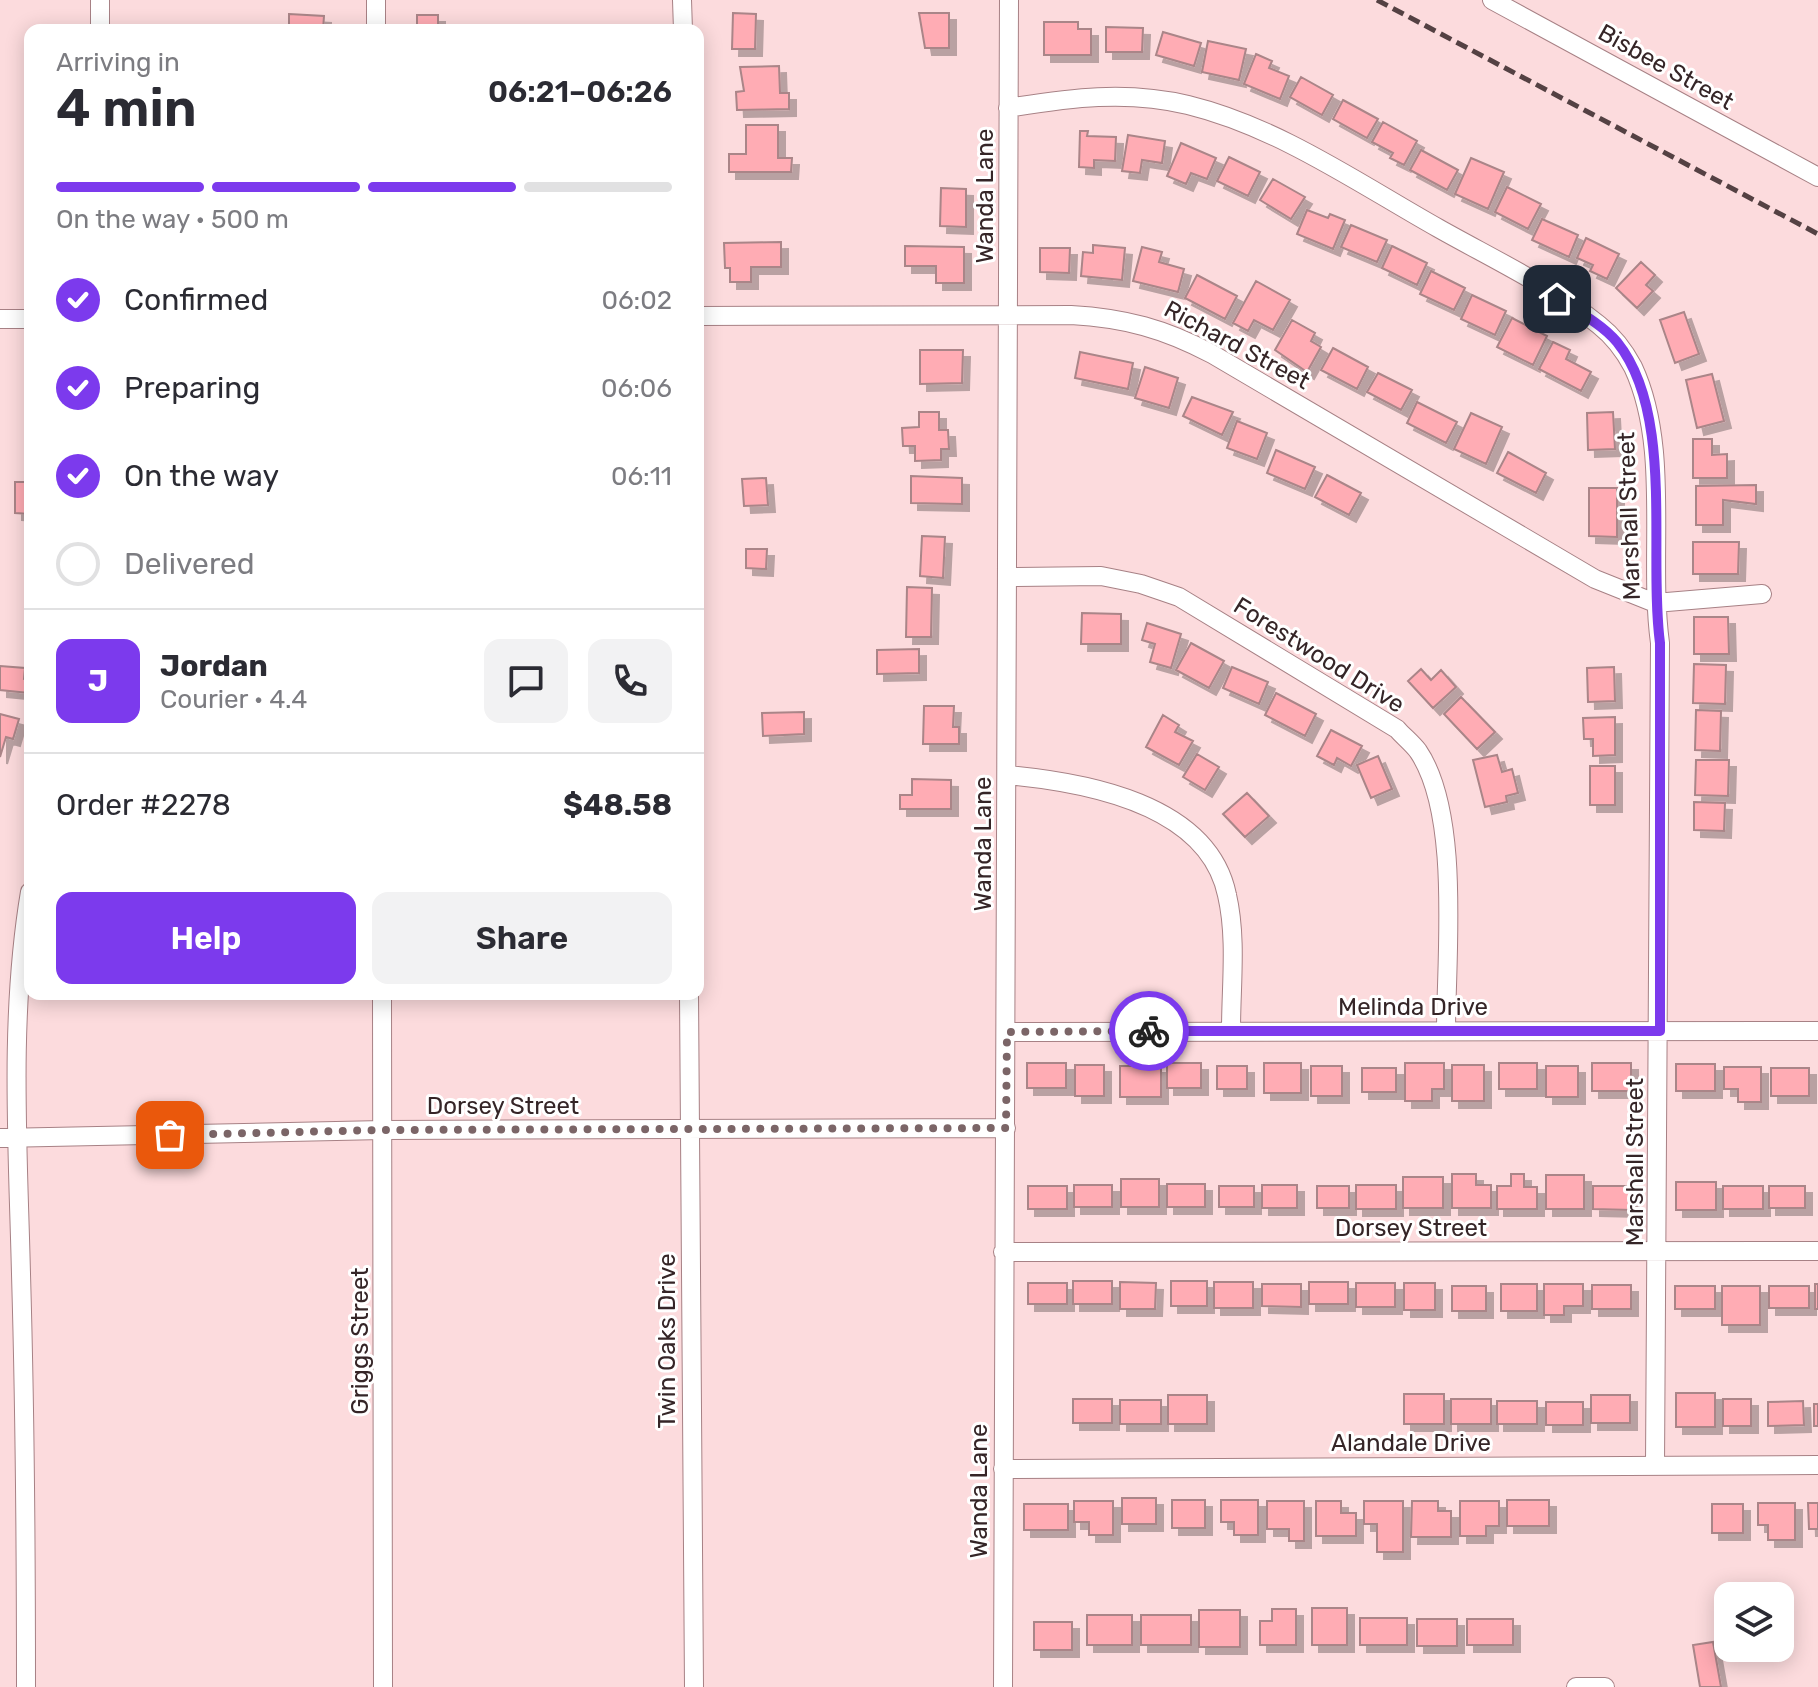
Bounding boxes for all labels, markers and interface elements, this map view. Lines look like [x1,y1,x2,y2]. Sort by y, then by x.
street label: Bisbee Street [1593,18,1739,116]
text: Arriving in [56,47,180,78]
text: 06:21–06:26 [488,74,672,110]
text: 4 min [56,77,197,139]
street label: Wanda Lane [971,129,999,263]
text: On the way · 500 m [56,204,289,235]
pin [1523,265,1591,333]
icon: home [1535,277,1579,321]
icon: check [56,278,100,322]
text: Confirmed [124,282,268,318]
text: 06:02 [601,285,672,316]
street label: Richard Street [1159,295,1315,395]
icon: check [56,366,100,410]
text: Preparing [124,370,260,406]
text: 06:06 [601,373,672,404]
street label: Marshall Street [1612,431,1646,601]
icon: check [56,454,100,498]
text: On the way [124,458,279,494]
text: 06:11 [611,461,672,492]
text: Delivered [124,546,255,582]
street label: Forestwood Drive [1229,591,1409,719]
button: chat [484,639,568,723]
button: phone [588,639,672,723]
text: Jordan [160,648,268,684]
text: J [88,663,108,699]
text: Courier · 4.4 [160,684,307,715]
street label: Wanda Lane [969,777,997,911]
text: Order #2278 [56,787,231,823]
text: $48.58 [563,787,672,823]
button: Help [56,892,356,984]
button: Share [372,892,672,984]
courier [1109,991,1189,1071]
street label: Melinda Drive [1338,993,1488,1021]
icon: bike [1127,1009,1171,1053]
street label: Marshall Street [1621,1078,1649,1246]
street label: Dorsey Street [427,1092,579,1120]
pin [136,1101,204,1169]
icon: bag [148,1113,192,1157]
street label: Dorsey Street [1335,1214,1487,1242]
street label: Twin Oaks Drive [653,1253,681,1429]
street label: Griggs Street [346,1267,374,1415]
street label: Wanda Lane [965,1424,993,1558]
street label: Alandale Drive [1331,1429,1491,1457]
map controls [1714,1582,1794,1662]
button: layers [1714,1582,1794,1662]

